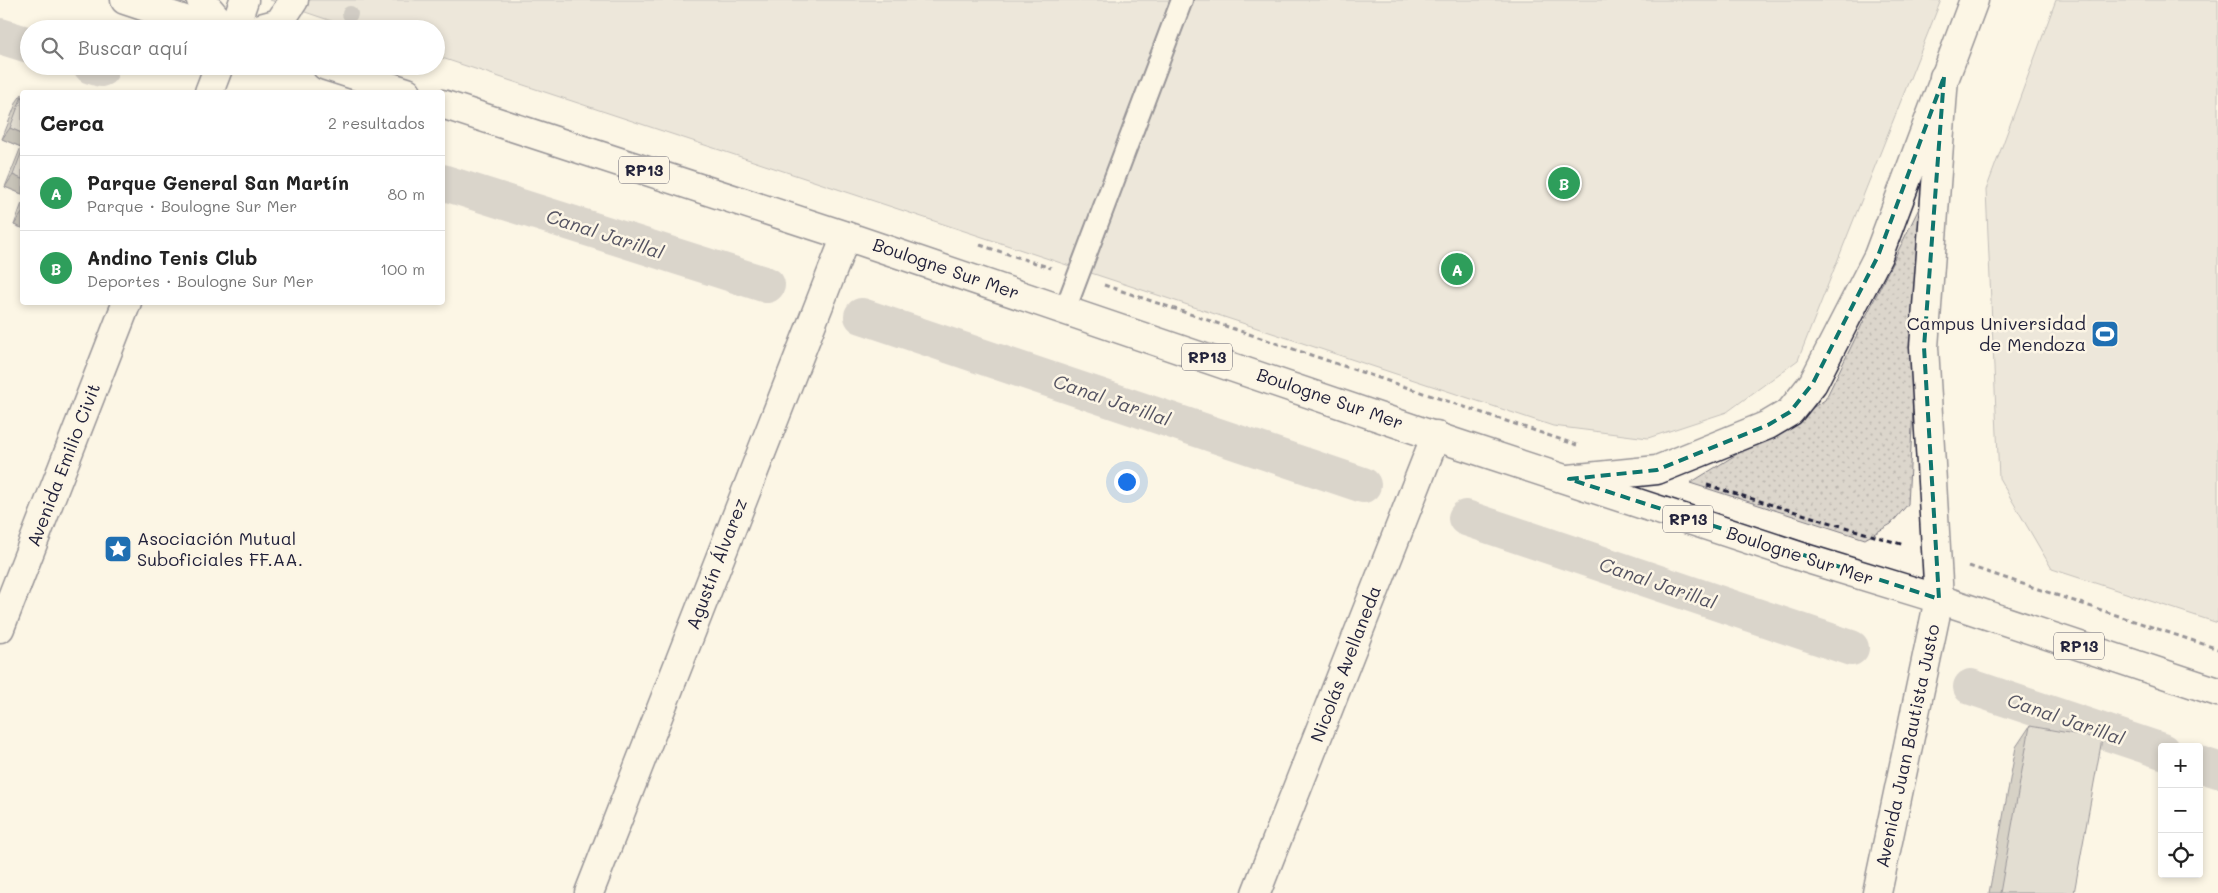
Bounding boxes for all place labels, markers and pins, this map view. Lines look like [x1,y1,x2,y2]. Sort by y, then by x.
pin: B [1548,164,1580,202]
pin: A [1441,250,1473,288]
place label: Campus Universidad de Mendoza [1907,311,2086,356]
sports icon: Campus Universidad de Mendoza [2090,319,2120,349]
place label: Asociación Mutual Suboficiales FF.AA. [137,526,303,571]
place icon: Asociación Mutual Suboficiales FF.AA. [103,534,133,564]

